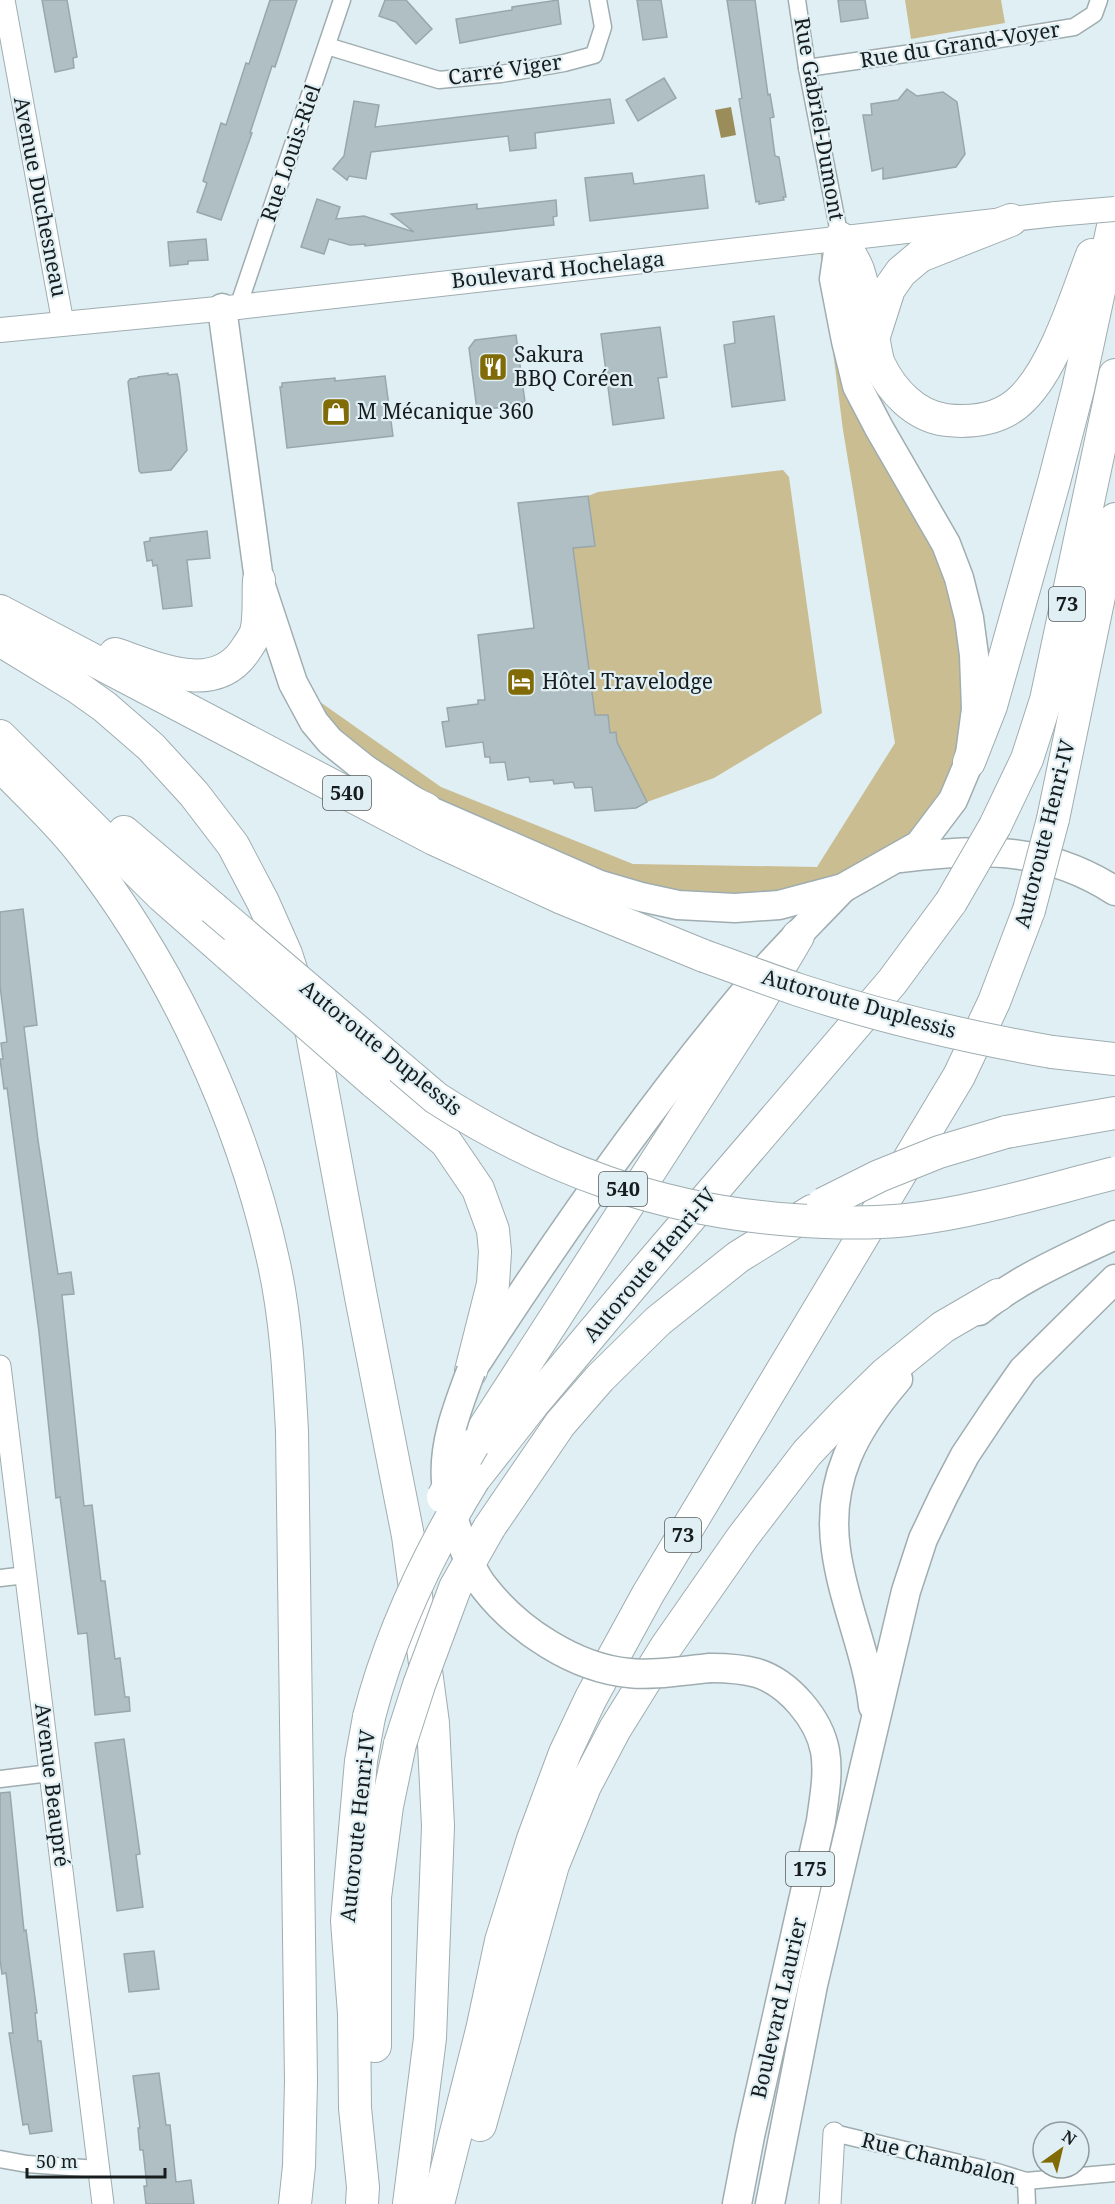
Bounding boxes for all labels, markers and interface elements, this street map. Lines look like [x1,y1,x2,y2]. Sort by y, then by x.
street label: Rue du Grand-Voyer [858,14,1062,74]
street label: Rue Gabriel-Dumont [788,15,852,223]
street label: Carré Viger [446,47,564,91]
street label: Rue Louis-Riel [253,80,327,225]
street label: Avenue Duchesneau [8,94,74,299]
street label: Boulevard Hochelaga [450,244,666,294]
place label: Sakura BBQ Coréen [514,340,633,392]
restaurant icon: Sakura BBQ Coréen [477,351,509,383]
shop icon: M Mécanique 360 [320,396,352,428]
place label: M Mécanique 360 [357,397,534,425]
road number: 73 [1049,587,1085,621]
hotel icon: Hôtel Travelodge [505,666,537,698]
place label: Hôtel Travelodge [542,667,713,695]
street label: Autoroute Henri-IV [1007,736,1081,931]
road number: 540 [323,776,371,810]
street label: Autoroute Duplessis [759,962,960,1044]
street label: Autoroute Duplessis [295,973,469,1121]
road number: 540 [599,1172,647,1206]
street label: Autoroute Henri-IV [576,1181,723,1347]
road number: 73 [665,1518,701,1552]
street label: Avenue Beaupré [29,1701,77,1868]
street label: Autoroute Henri-IV [333,1728,381,1923]
road number: 175 [786,1852,834,1886]
street label: Boulevard Laurier [744,1914,813,2101]
north arrow [1031,2120,1091,2180]
street label: Rue Chambalon [859,2125,1020,2191]
text: N [1058,2125,1081,2150]
scale bar [27,2141,165,2179]
text: 50 m [36,2149,78,2173]

